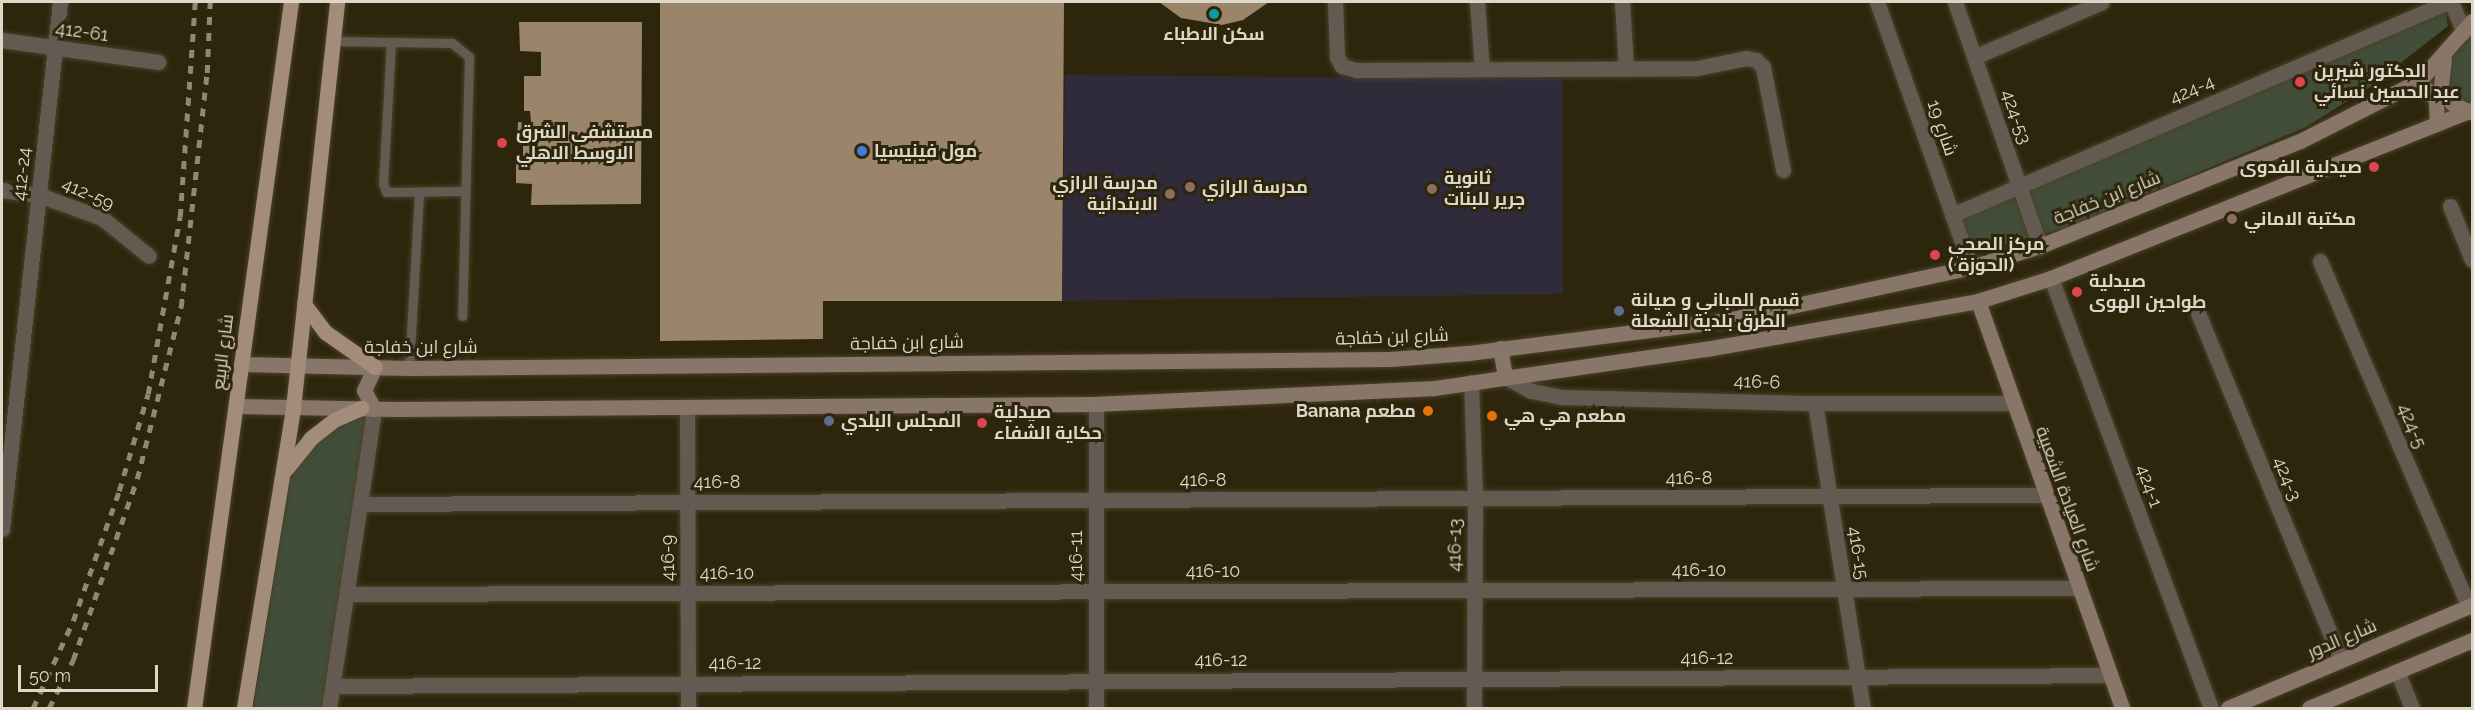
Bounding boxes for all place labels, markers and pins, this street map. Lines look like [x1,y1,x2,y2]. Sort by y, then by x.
marker: سكن الاطباء [1207,7,1221,21]
place label: سكن الاطباء [1163,23,1265,45]
place label: الدكتور شيرين عبد الحسين نسائي [2314,61,2460,104]
marker: الدكتور شيرين عبد الحسين نسائي [2291,73,2309,91]
place label: مستشفى الشرق الاوسط الاهلي [516,122,653,164]
marker: مستشفى الشرق الاوسط الاهلي [493,134,511,152]
place label: مول فينيسيا [874,140,977,162]
marker: مول فينيسيا [855,144,869,158]
place label: صيدلية الفدوى [2240,156,2362,178]
marker: صيدلية الفدوى [2367,160,2381,174]
place label: ثانوية جرير للبنات [1444,168,1525,210]
place label: مدرسة الرازي الابتدائية [1052,173,1158,216]
place label: مدرسة الرازي [1202,176,1308,198]
marker: مدرسة الرازي [1183,180,1197,194]
marker: ثانوية جرير للبنات [1425,182,1439,196]
marker: مدرسة الرازي الابتدائية [1163,187,1177,201]
place label: مكتبة الاماني [2244,208,2356,230]
marker: مكتبة الاماني [2225,212,2239,226]
place label: مركز الصحي ( الحوزة) [1948,234,2044,276]
marker: مركز الصحي ( الحوزة) [1926,246,1944,264]
place label: صيدلية طواحين الهوى [2089,271,2206,314]
marker: صيدلية طواحين الهوى [2070,285,2084,299]
place label: قسم المباني و صيانة الطرق بلدية الشعلة [1631,290,1800,332]
marker: قسم المباني و صيانة الطرق بلدية الشعلة [1612,304,1626,318]
place label: Banana مطعم [1296,400,1416,422]
place label: صيدلية حكاية الشفاء [994,402,1102,444]
marker: Banana مطعم [1421,404,1435,418]
place label: مطعم هي هي [1504,405,1626,427]
marker: مطعم هي هي [1485,409,1499,423]
place label: المجلس البلدي [841,410,961,432]
marker: المجلس البلدي [822,414,836,428]
marker: صيدلية حكاية الشفاء [975,416,989,430]

